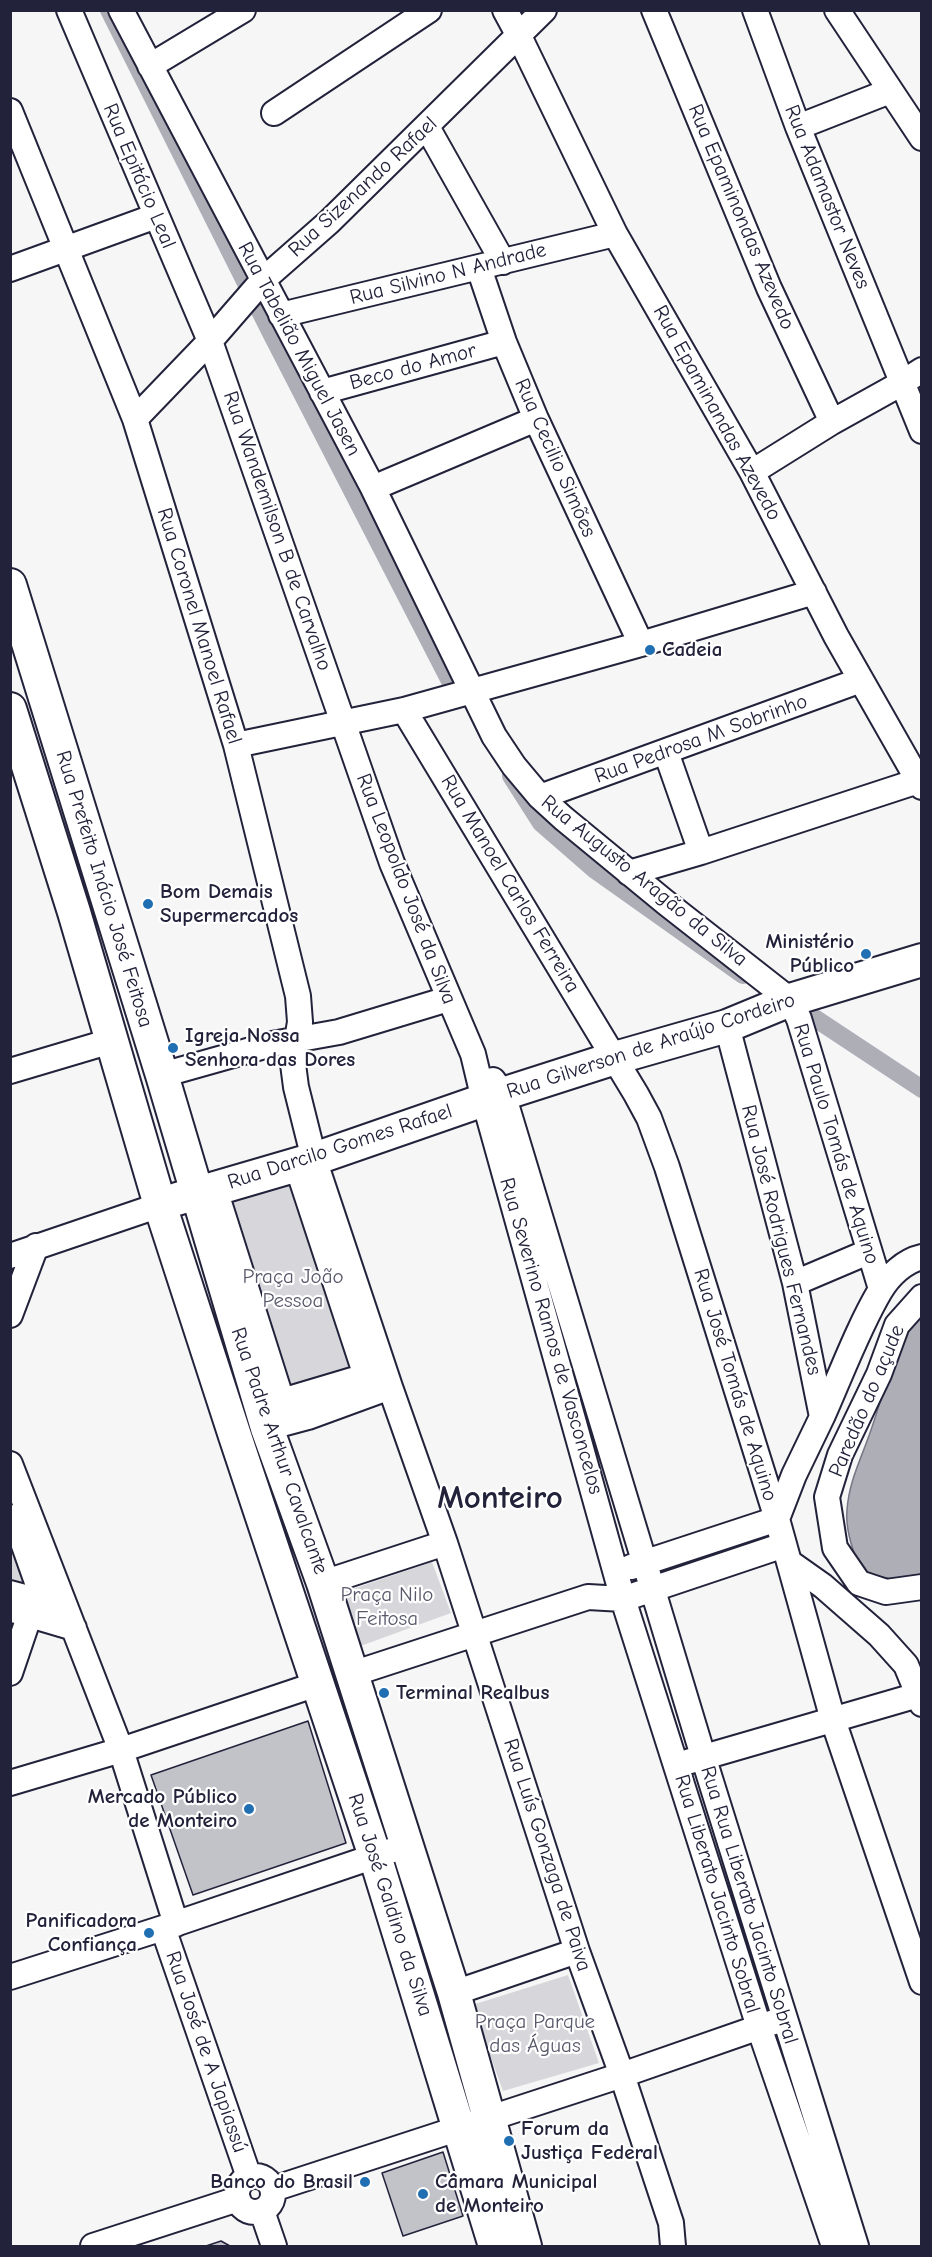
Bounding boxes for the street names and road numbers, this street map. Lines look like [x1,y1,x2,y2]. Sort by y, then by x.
street label: Rua Epitácio Leal [97,100,181,252]
street label: Rua Epaminondas Azevedo [682,101,800,333]
street label: Rua Adamastor Neves [779,101,875,293]
street label: Rua Sizenando Rafael [283,111,443,263]
street label: Rua Silvino N Andrade [347,237,549,311]
street label: Rua Tabelião Miguel Jasen [232,238,366,460]
street label: Rua Epaminandas Azevedo [647,301,787,525]
street label: Beco do Amor [347,338,479,396]
street label: Rua Cecilio Simões [509,375,601,541]
street label: Rua Wandemilson B de Carvalho [217,388,337,674]
street label: Rua Coronel Manoel Rafael [151,505,247,747]
street label: Rua Pedrosa M Sobrinho [591,689,811,789]
street label: Rua Prefeito Inácio José Feitosa [50,748,158,1030]
street label: Rua Leopoldo José da Silva [350,770,462,1008]
street label: Rua Manoel Carlos Ferreira [435,771,585,997]
street label: Rua Augusto Aragão da Silva [536,790,752,972]
street label: Rua Gilverson de Araújo Cordeiro [504,987,798,1105]
street label: Rua Paulo Tomás de Aquino [787,1021,885,1267]
street label: Rua Darcilo Gomes Rafael [224,1099,456,1195]
street label: Rua José Rodrigues Fernandes [735,1102,827,1378]
street label: Rua Severino Ramos de Vasconcelos [494,1175,608,1497]
street label: Rua José Tomás de Aquino [688,1266,782,1504]
street label: Paredão do açude [824,1321,910,1481]
street label: Rua Padre Arthur Cavalcante [225,1324,333,1578]
street label: Rua Luís Gonzaga de Paiva [497,1735,597,1975]
street label: Rua Rua Liberato Jacinto Sobral [695,1763,803,2047]
street label: Rua Liberato Jacinto Sobral [669,1772,765,2016]
street label: Rua José Galdino da Silva [342,1790,438,2020]
street label: Rua José de A Japiassú [160,1948,252,2156]

